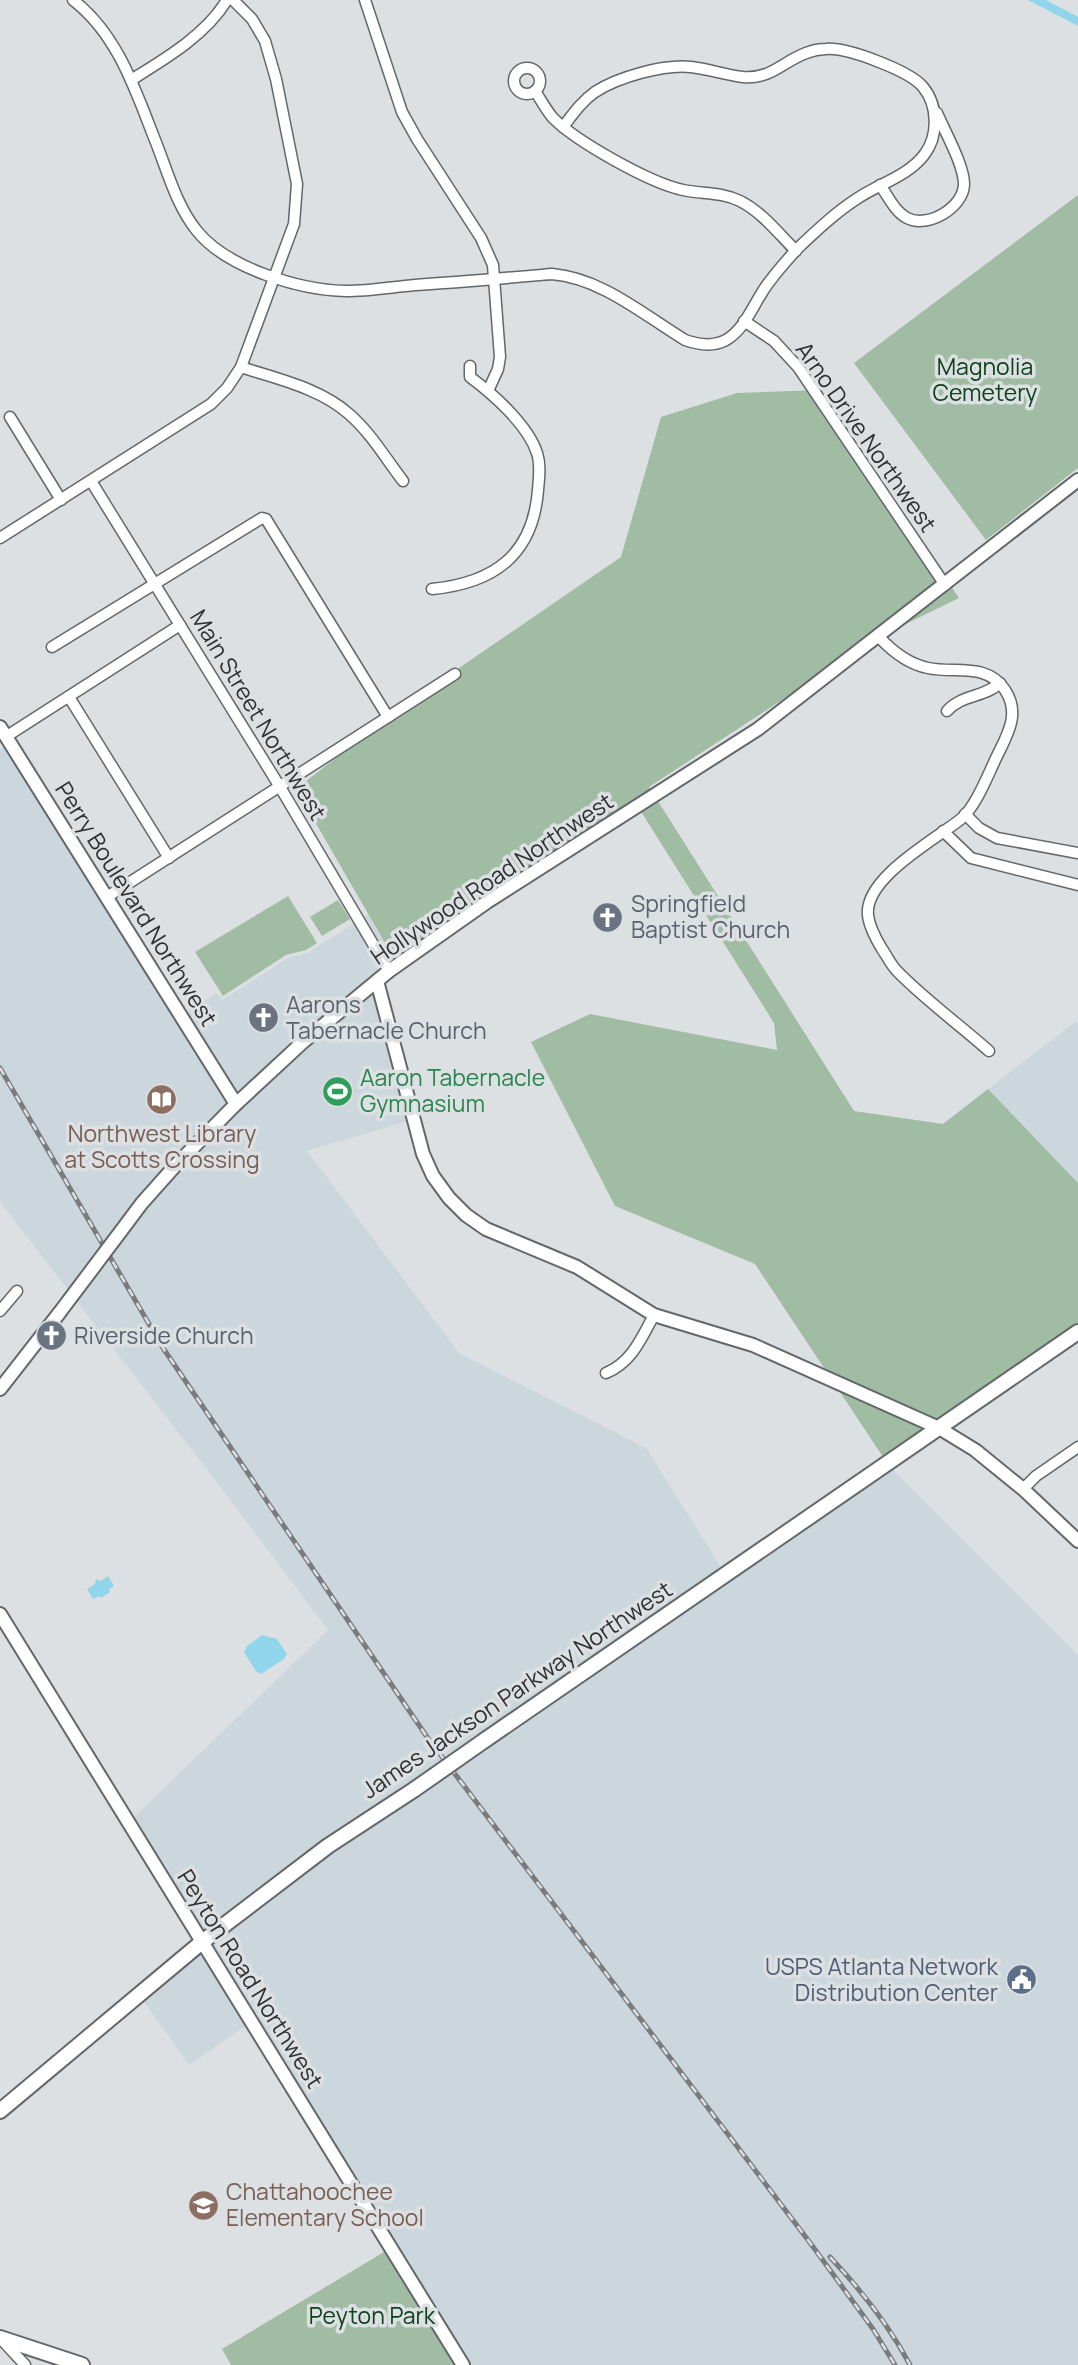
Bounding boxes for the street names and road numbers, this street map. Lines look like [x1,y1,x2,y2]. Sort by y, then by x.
street label: Arno Drive Northwest [789,335,945,538]
street label: Main Street Northwest [183,603,334,826]
street label: Perry Boulevard Northwest [48,775,225,1032]
street label: Hollywood Road Northwest [364,785,619,972]
street label: James Jackson Parkway Northwest [355,1573,678,1805]
street label: Peyton Road Northwest [170,1863,331,2094]

